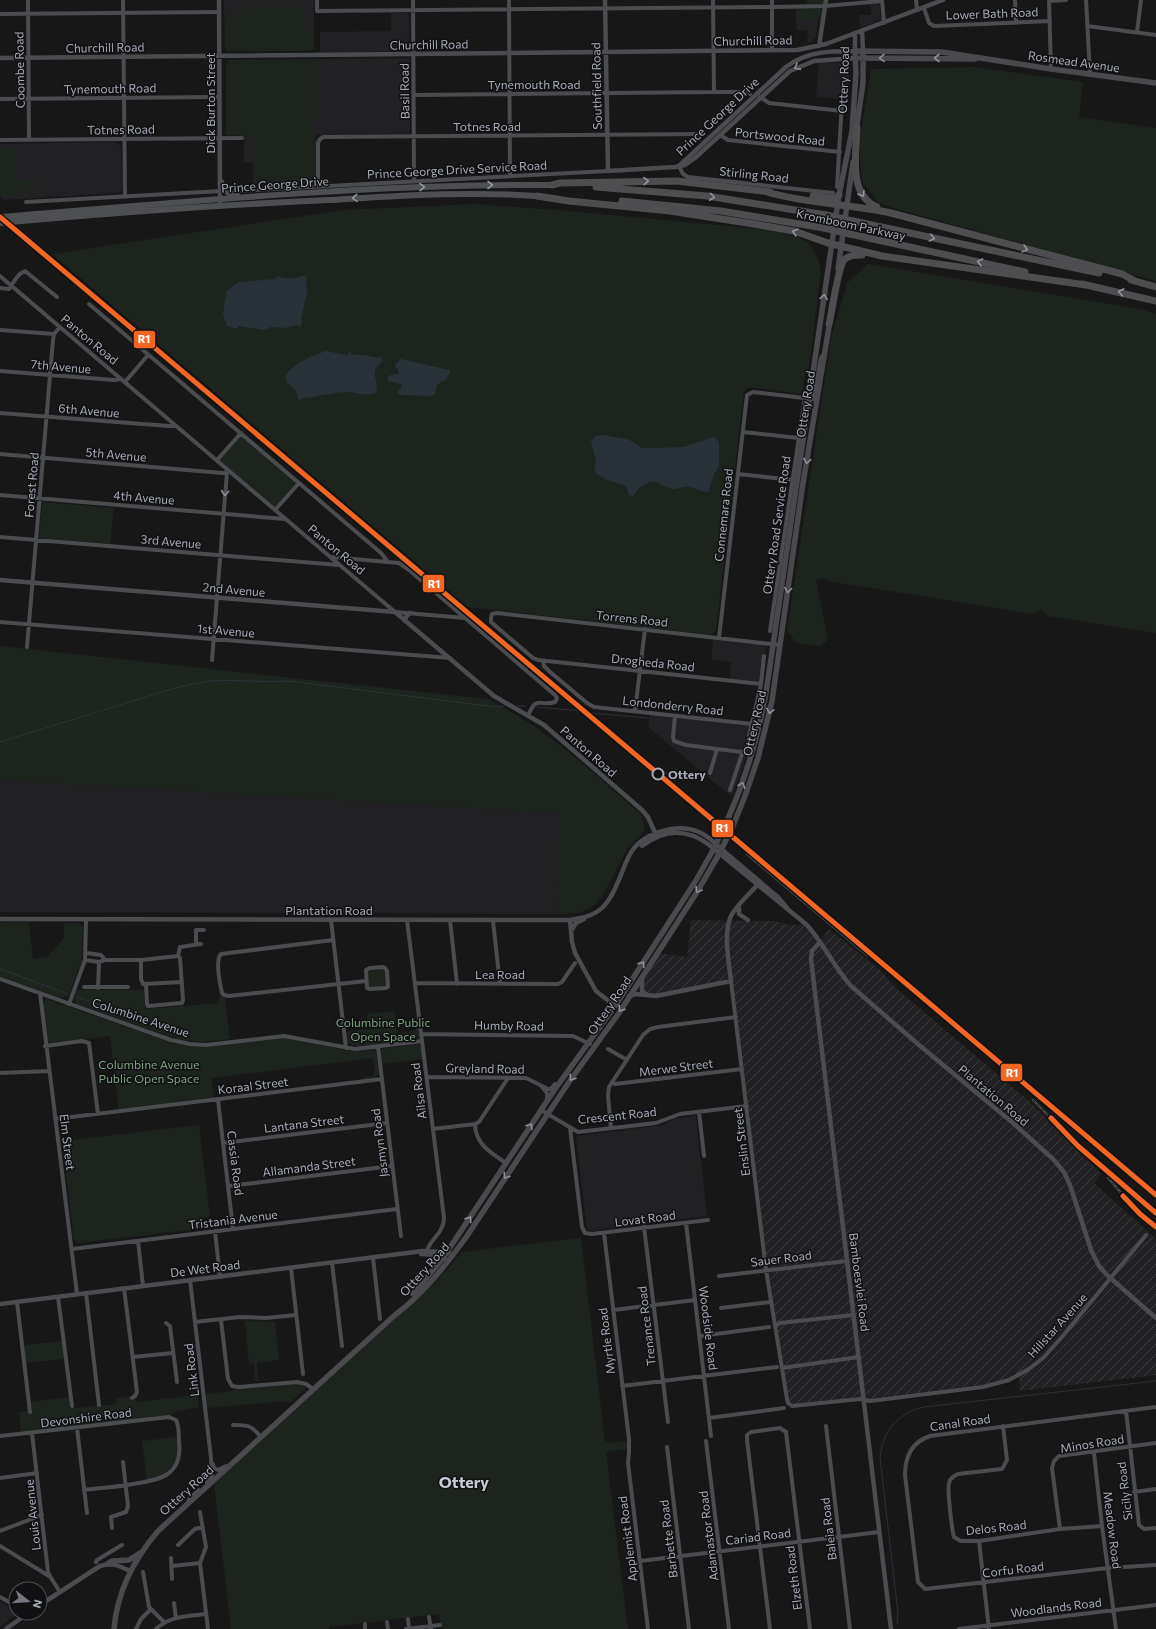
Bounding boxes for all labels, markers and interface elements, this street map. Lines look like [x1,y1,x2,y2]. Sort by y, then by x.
street label: Lower Bath Road [945,4,1039,22]
street label: Coombe Road [11,31,27,109]
street label: Churchill Road [714,32,793,48]
street label: Churchill Road [390,36,469,52]
street label: Churchill Road [66,39,145,55]
street label: Southfield Road [588,42,604,130]
street label: Ottery Road [835,46,851,114]
street label: Rosmead Avenue [1027,48,1121,74]
street label: Dick Burton Street [203,52,217,154]
one-way arrow [879,53,885,62]
one-way arrow [934,54,940,62]
street label: Basil Road [397,63,411,119]
one-way arrow [794,63,801,70]
street label: Prince George Drive [673,74,761,158]
street label: Tynemouth Road [488,77,580,91]
street label: Tynemouth Road [63,80,157,96]
street label: Totnes Road [453,119,521,133]
street label: Totnes Road [87,121,155,137]
street label: Portswood Road [734,124,826,148]
street label: Prince George Drive Service Road [367,157,547,181]
street label: Stirling Road [719,163,789,185]
street label: Prince George Drive [221,173,329,195]
one-way arrow [643,177,649,186]
one-way arrow [487,181,493,189]
one-way arrow [419,183,425,191]
one-way arrow [857,190,864,197]
one-way arrow [709,192,715,201]
one-way arrow [352,194,358,203]
street label: Kromboom Parkway [795,206,907,242]
one-way arrow [792,228,799,237]
one-way arrow [929,233,935,241]
one-way arrow [1022,245,1029,253]
one-way arrow [977,258,983,266]
one-way arrow [1118,288,1125,296]
one-way arrow [819,294,828,300]
street label: Panton Road [59,311,121,367]
line badge: R1 [133,330,156,349]
text: R1 [138,332,150,345]
street label: 7th Avenue [30,356,92,376]
street label: Ottery Road [793,370,817,438]
street label: 6th Avenue [58,400,120,420]
street label: 5th Avenue [85,444,147,464]
street label: Forest Road [21,452,41,518]
street label: Ottery Road Service Road [759,455,793,595]
one-way arrow [803,458,812,465]
street label: Connemara Road [711,468,735,562]
street label: 4th Avenue [113,487,175,507]
one-way arrow [221,490,230,496]
street label: Panton Road [306,521,368,577]
street label: 3rd Avenue [140,531,202,551]
line badge: R1 [422,574,445,593]
text: R1 [428,577,440,590]
street label: 2nd Avenue [202,579,266,599]
one-way arrow [784,587,793,593]
street label: Torrens Road [595,607,669,629]
street label: 1st Avenue [197,621,255,639]
street label: Drogheda Road [611,651,695,673]
street label: Ottery Road [740,689,768,757]
street label: Londonderry Road [622,693,724,717]
one-way arrow [766,708,774,714]
street label: Panton Road [558,723,620,779]
marker: Ottery [651,767,665,781]
place label: Ottery [668,767,706,781]
one-way arrow [737,782,746,789]
line badge: R1 [711,819,734,838]
text: R1 [716,821,728,834]
one-way arrow [695,886,703,893]
street label: Plantation Road [285,903,373,917]
one-way arrow [637,961,645,968]
street label: Lea Road [475,967,525,981]
street label: Ottery Road [584,973,634,1037]
street label: Columbine Avenue [91,995,191,1039]
one-way arrow [618,1005,626,1012]
park label: Columbine Public Open Space [336,1015,430,1043]
street label: Humby Road [474,1017,544,1033]
street label: Merwe Street [638,1056,714,1078]
park label: Columbine Avenue Public Open Space [98,1057,200,1085]
street label: Greyland Road [445,1060,525,1076]
street label: Ailsa Road [408,1062,428,1120]
street label: Plantation Road [956,1062,1032,1128]
line badge: R1 [1000,1063,1023,1082]
text: R1 [1006,1066,1018,1079]
street label: Koraal Street [217,1074,289,1096]
one-way arrow [570,1074,577,1081]
street label: Crescent Road [577,1104,657,1126]
street label: Enslin Street [730,1107,752,1177]
street label: Jasmyn Road [368,1108,391,1178]
street label: Lantana Street [263,1111,345,1135]
street label: Elm Street [58,1113,78,1171]
one-way arrow [525,1123,533,1130]
street label: Cassia Road [225,1130,247,1196]
street label: Allamanda Street [262,1153,356,1179]
one-way arrow [504,1172,511,1179]
street label: Tristania Avenue [188,1207,278,1231]
street label: Lovat Road [614,1207,676,1229]
one-way arrow [464,1217,471,1224]
street label: Bamboesvlei Road [847,1232,873,1332]
street label: Ottery Road [396,1239,452,1299]
street label: Sauer Road [750,1247,812,1269]
street label: De Wet Road [169,1257,241,1279]
street label: Trenance Road [634,1285,658,1367]
street label: Woodside Road [697,1285,721,1371]
street label: Hillstar Avenue [1024,1290,1090,1360]
street label: Myrtle Road [595,1307,617,1375]
street label: Link Road [181,1342,201,1397]
street label: Devonshire Road [40,1404,132,1430]
street label: Canal Road [929,1411,991,1433]
street label: Minos Road [1059,1431,1125,1455]
street label: Sicily Road [1113,1461,1135,1521]
street label: Ottery Road [156,1462,216,1518]
district label: Ottery [439,1472,489,1491]
street label: Louis Avenue [21,1479,43,1551]
street label: Adamastor Road [696,1490,720,1582]
street label: Meadow Road [1101,1490,1125,1570]
street label: Applemist Road [615,1495,639,1583]
street label: Baleia Road [817,1497,839,1561]
street label: Barbette Road [656,1499,680,1579]
street label: Delos Road [965,1517,1027,1537]
street label: Cariad Road [724,1525,792,1547]
street label: Elzeth Road [782,1545,804,1611]
street label: Corfu Road [981,1558,1045,1580]
north arrow [8,1581,48,1621]
street label: Woodlands Road [1010,1594,1102,1620]
text: N [31,1598,45,1610]

